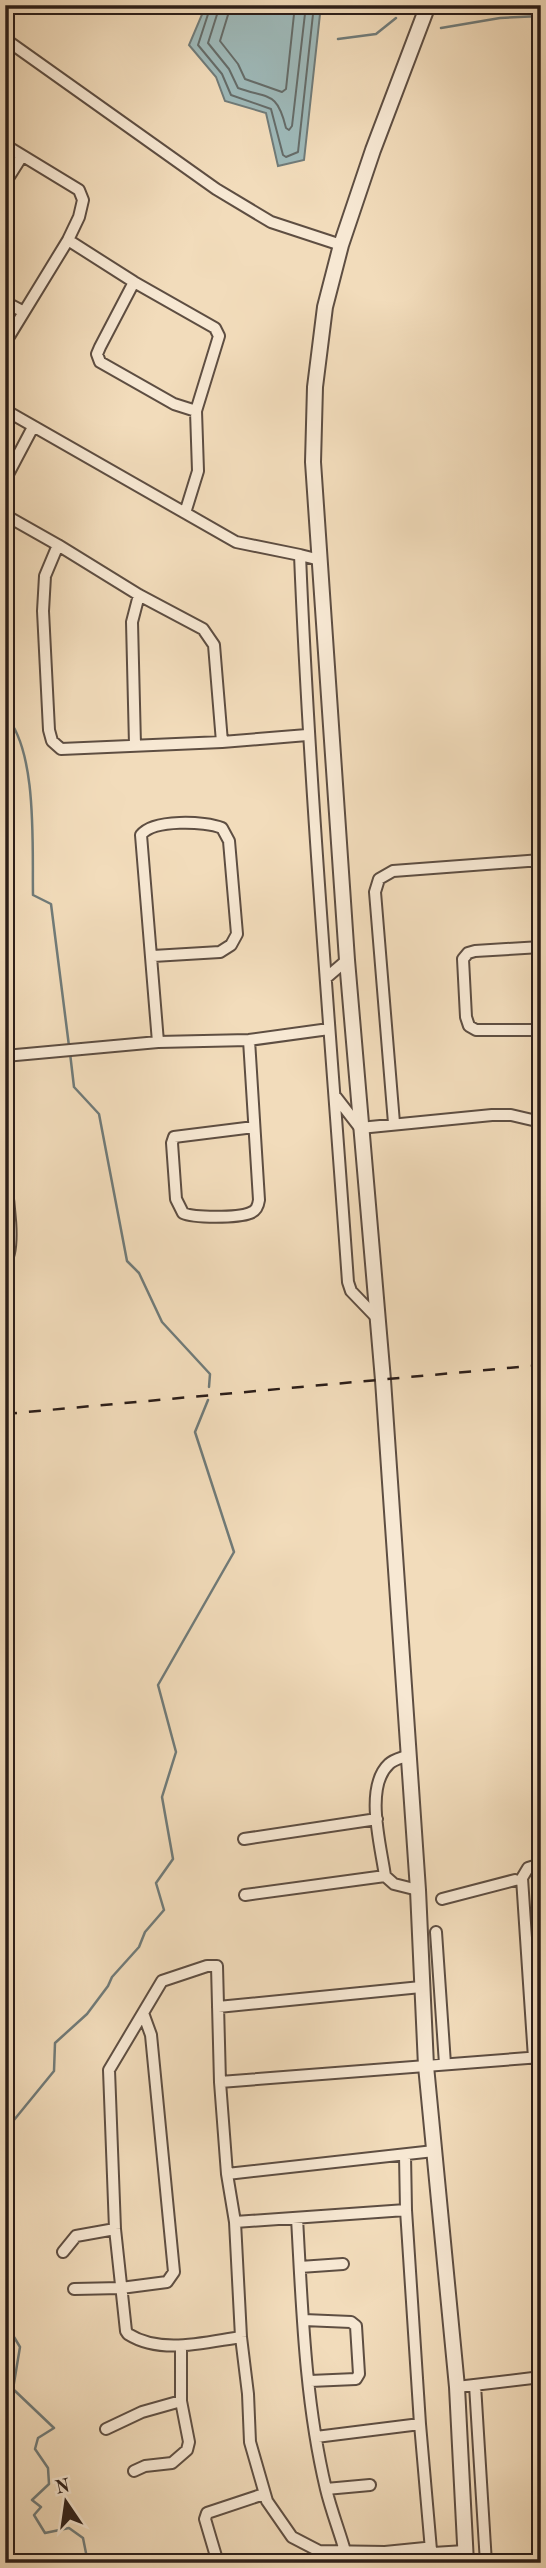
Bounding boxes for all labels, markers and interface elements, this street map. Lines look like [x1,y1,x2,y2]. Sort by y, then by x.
north arrow [32,2466,102,2536]
text: N [54,2477,72,2499]

